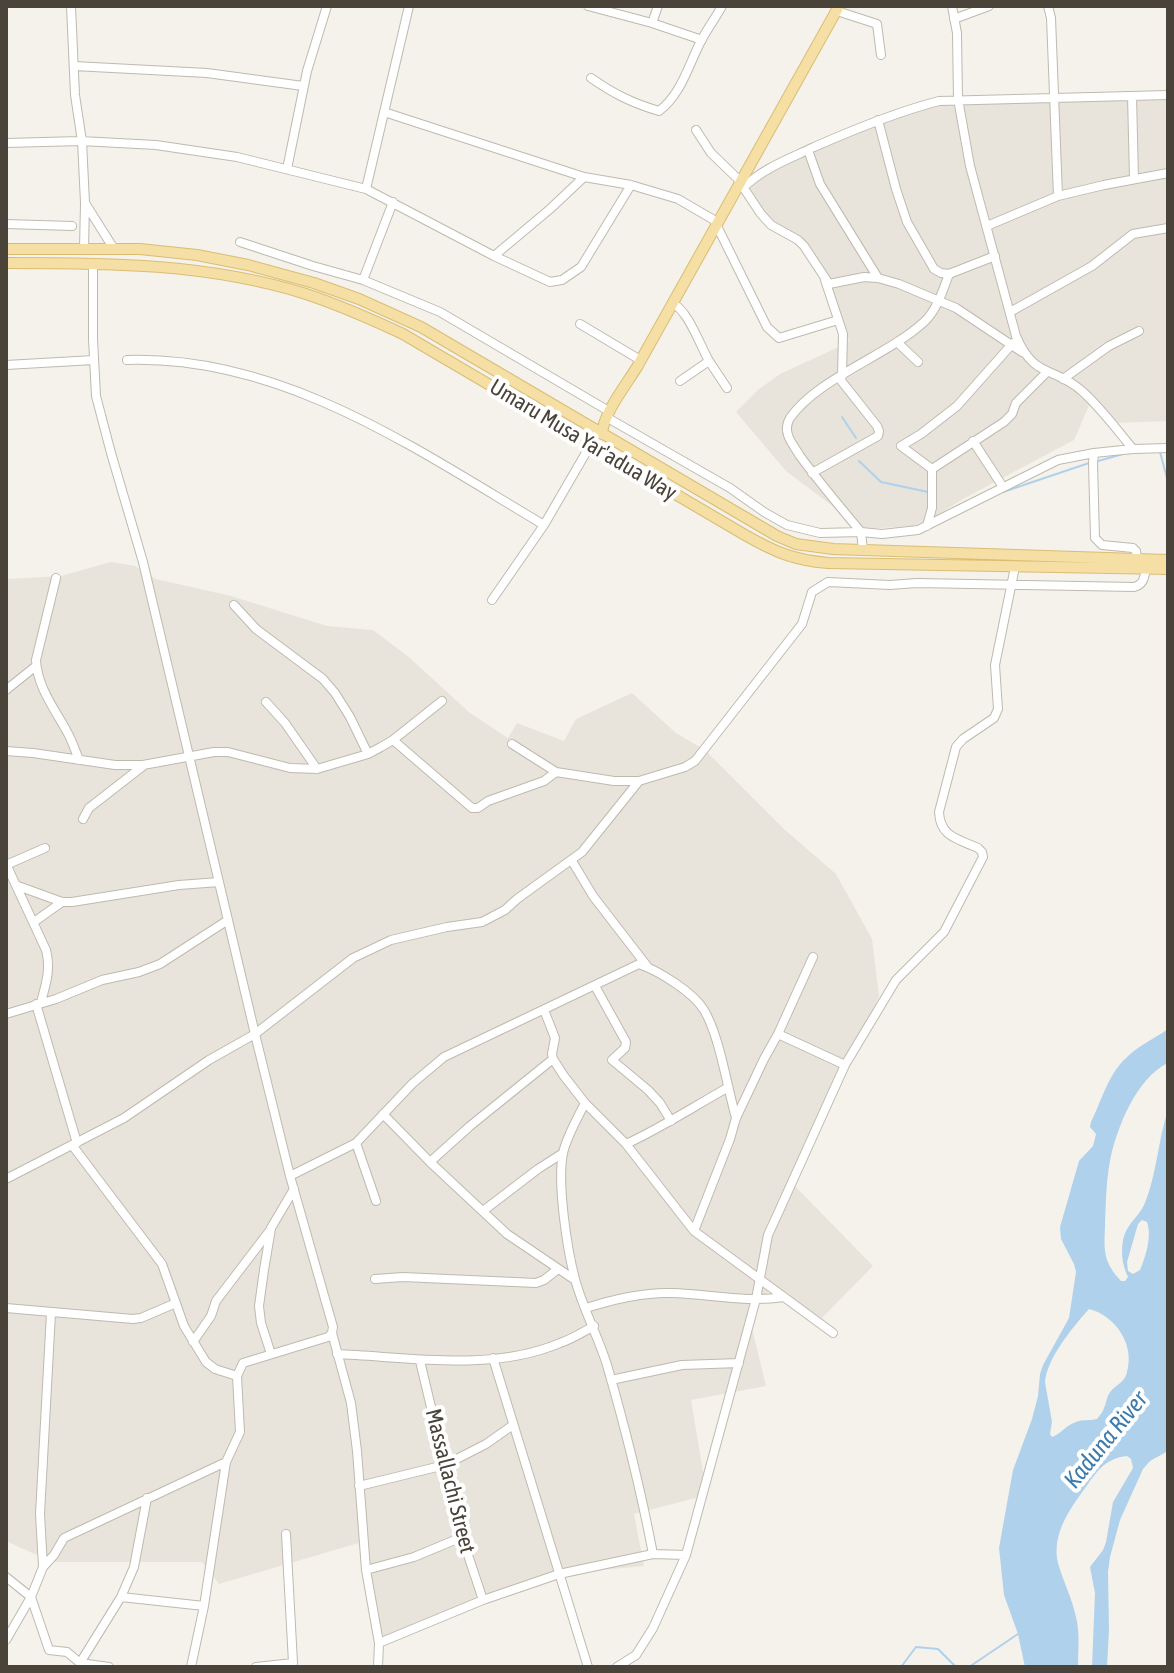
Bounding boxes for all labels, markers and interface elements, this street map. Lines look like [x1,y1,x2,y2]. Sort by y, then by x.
street label: Umaru Musa Yar'adua Way [485,374,681,506]
water label: Kaduna River [1058,1386,1154,1494]
street label: Massallachi Street [419,1406,481,1556]

